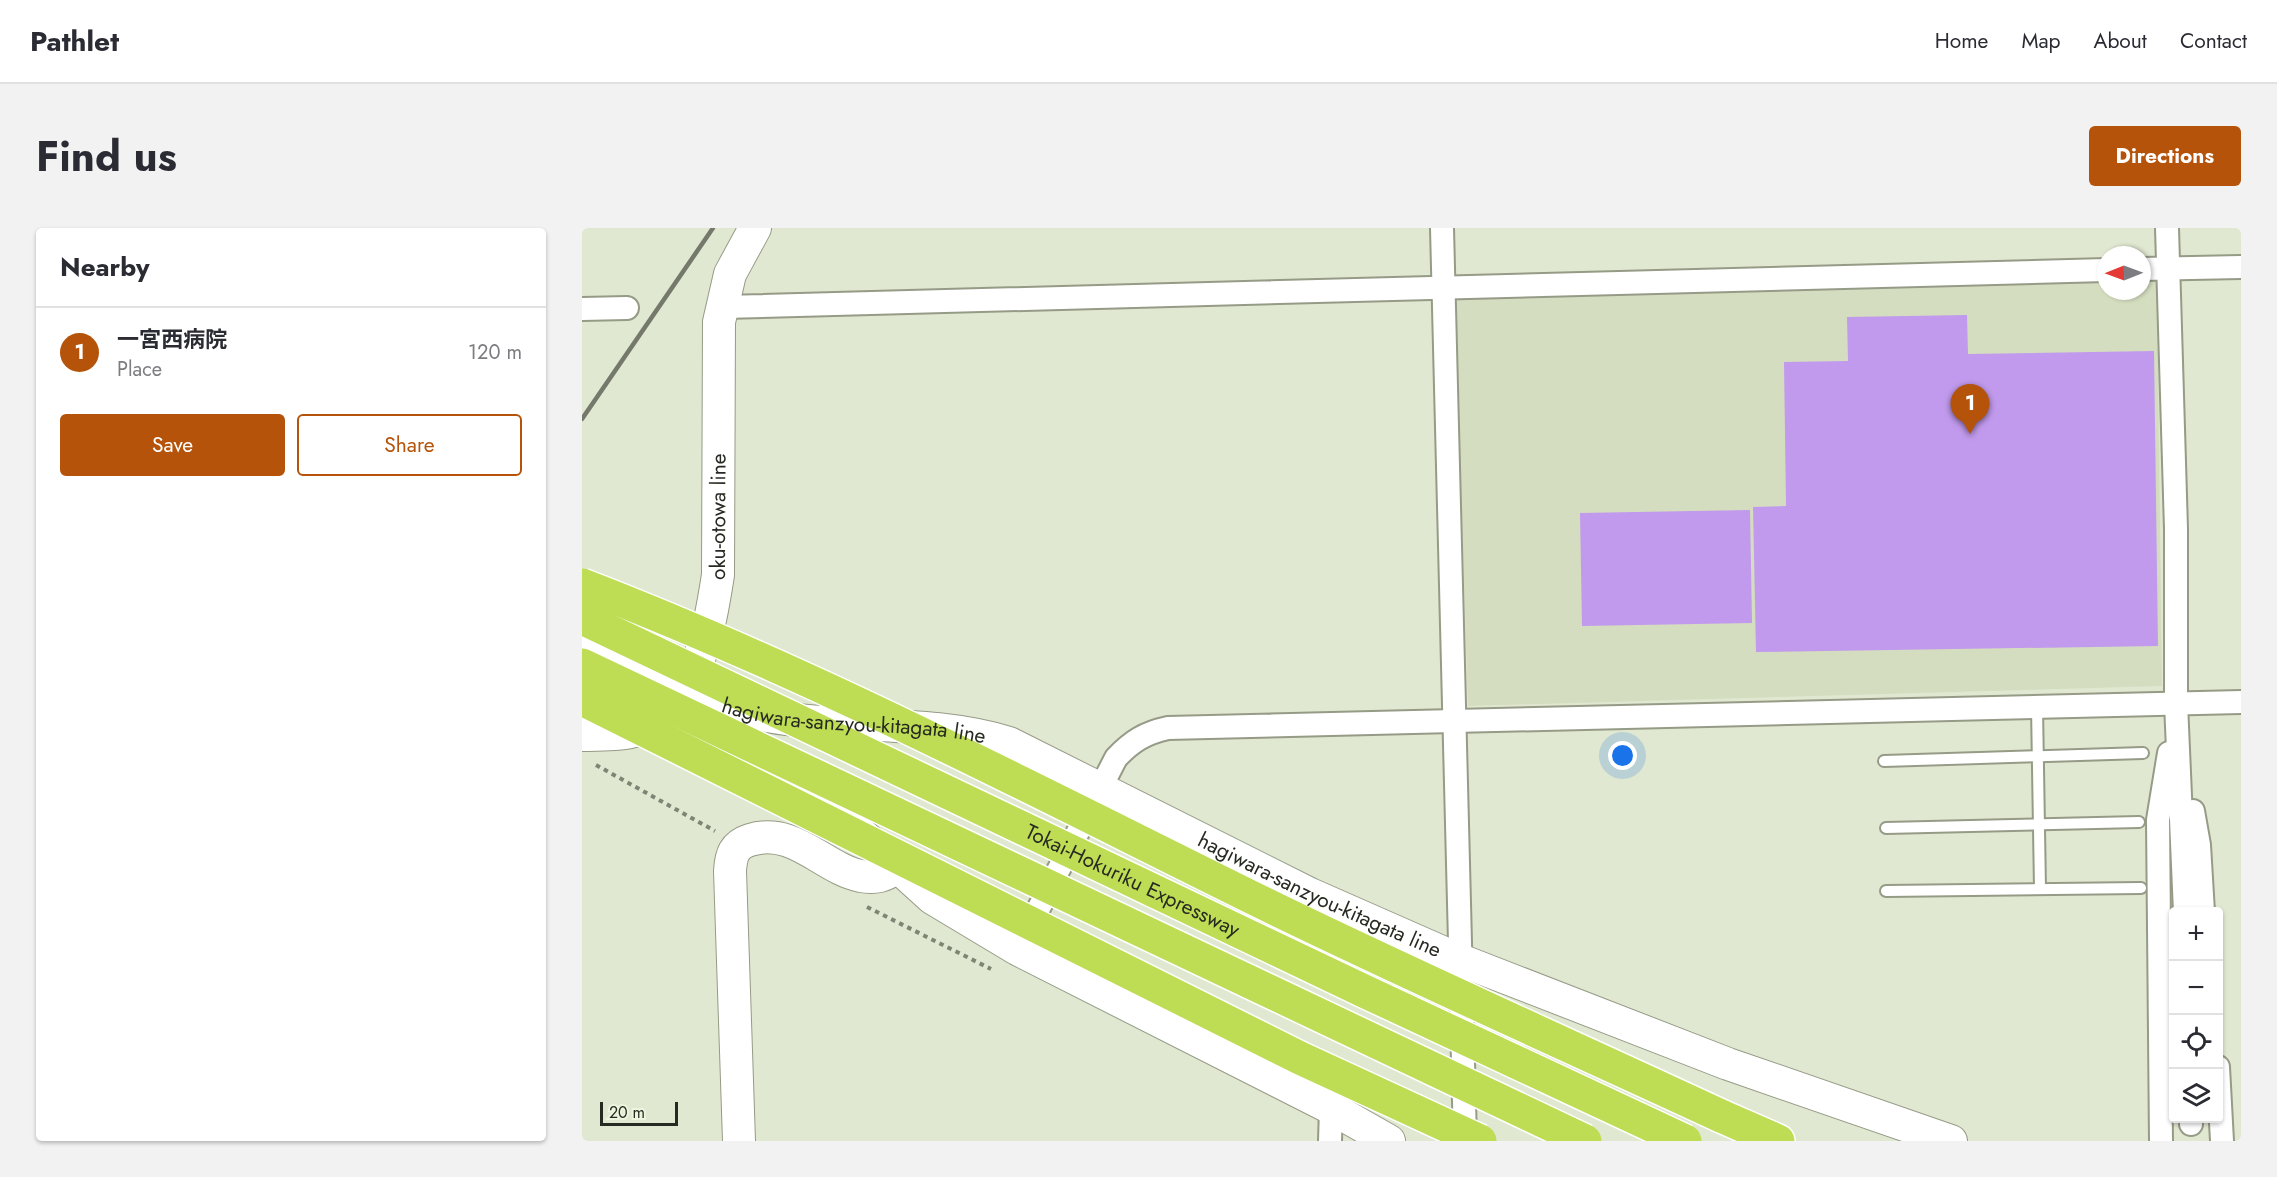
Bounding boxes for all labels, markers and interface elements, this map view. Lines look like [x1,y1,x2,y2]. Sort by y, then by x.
text: Pathlet [30,21,119,62]
text: Home [1935,26,1988,56]
text: Map [2021,26,2061,56]
text: About [2094,26,2147,56]
text: Contact [2180,26,2247,56]
text: Find us [36,126,177,187]
button: Directions [2089,126,2241,186]
north arrow [2097,246,2151,300]
text: Nearby [60,248,149,286]
text: 一宮西病院 [117,323,227,355]
text: 1 [74,338,85,367]
text: 120 m [468,338,522,367]
text: Place [117,355,162,384]
pin: 1 [1950,384,1990,434]
button: Save [60,414,285,476]
button: Share [297,414,522,476]
street label: oku-otowa line [703,453,733,580]
street label: hagiwara-sanzyou-kitagata line [718,690,989,751]
your location [1608,741,1637,770]
street label: Tokai-Hokuriku Expressway [1020,817,1245,945]
street label: hagiwara-sanzyou-kitagata line [1193,825,1446,965]
map controls [2169,907,2223,1123]
button: + [2169,907,2223,961]
button: − [2169,961,2223,1015]
button: locate [2169,1015,2223,1069]
button: layers [2169,1069,2223,1123]
scale bar [600,1099,678,1126]
text: 20 m [609,1101,645,1124]

